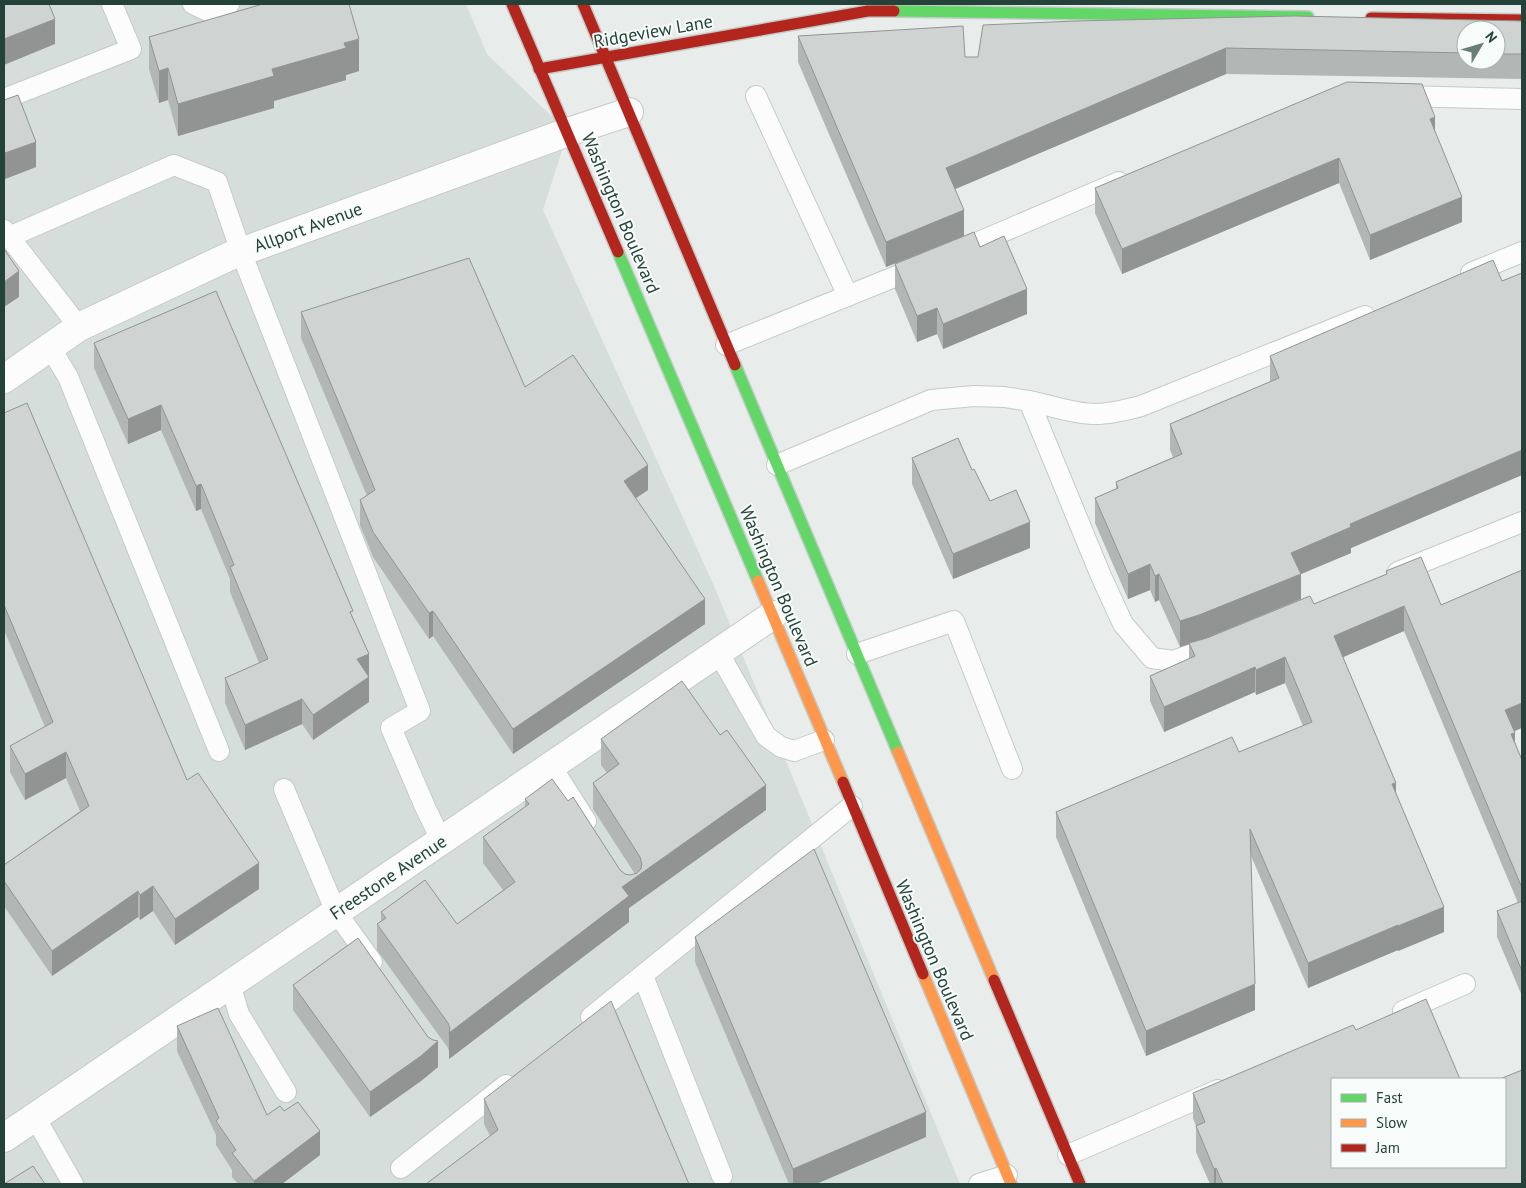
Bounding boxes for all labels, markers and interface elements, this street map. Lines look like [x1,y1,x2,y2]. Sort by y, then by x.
street label: Ridgeview Lane [592,9,714,53]
north arrow [1456,20,1506,70]
text: N [1481,28,1501,46]
street label: Washington Boulevard [577,129,665,297]
street label: Allport Avenue [251,197,365,257]
street label: Washington Boulevard [735,502,823,670]
street label: Freestone Avenue [325,829,451,925]
street label: Washington Boulevard [891,876,979,1044]
legend [1331,1078,1506,1168]
text: Fast [1376,1088,1403,1107]
text: Slow [1376,1113,1407,1132]
text: Jam [1375,1138,1400,1157]

